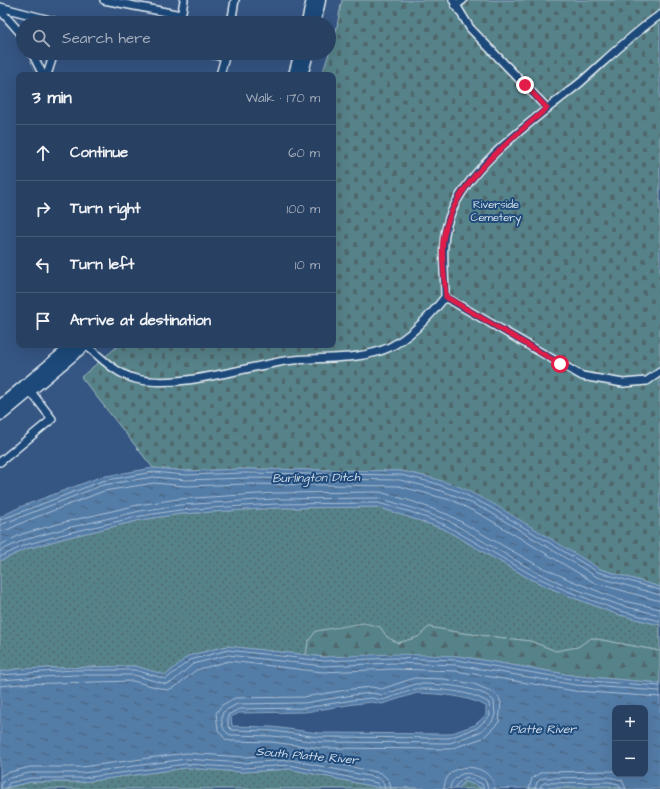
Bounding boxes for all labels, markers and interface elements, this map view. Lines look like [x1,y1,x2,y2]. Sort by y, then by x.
search box [16,16,336,60]
icon: search [30,27,52,49]
text: Search here [62,28,151,49]
route end [516,76,534,94]
text: 3 min [32,86,72,110]
text: Walk · 170 m [246,89,320,107]
icon: ahead [32,142,54,164]
text: Continue [70,142,128,163]
text: 60 m [288,144,320,162]
park label: Riverside Cemetery [471,197,521,226]
icon: right [32,198,54,220]
text: Turn right [70,198,141,219]
text: 100 m [287,200,320,218]
icon: left [32,254,54,276]
text: Turn left [70,254,134,275]
text: 10 m [295,256,320,274]
icon: arrive [32,310,54,332]
text: Arrive at destination [70,310,211,331]
route start [551,355,569,373]
water label: Burlington Ditch [272,469,361,488]
map controls [612,705,648,777]
button: + [612,705,648,741]
water label: Platte River [510,721,578,738]
button: − [612,741,648,777]
water label: South Platte River [255,743,360,769]

